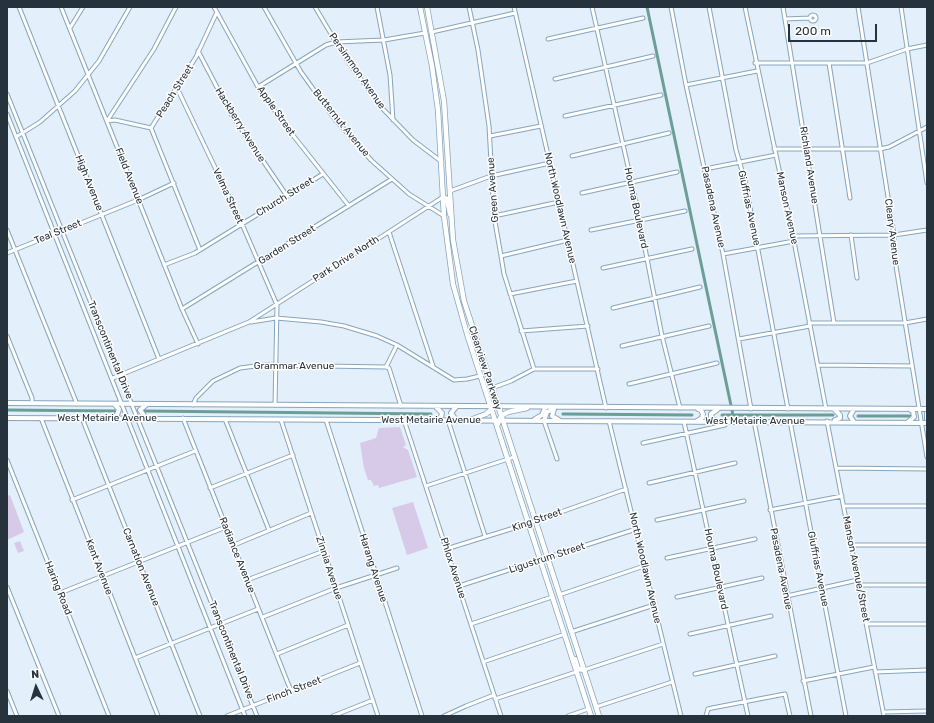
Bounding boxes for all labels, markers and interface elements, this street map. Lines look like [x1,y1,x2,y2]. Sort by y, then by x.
scale bar [790,16,879,42]
text: 200 m [795,24,831,38]
street label: Persimmon Avenue [326,31,388,111]
street label: Peach Street [154,62,196,120]
street label: Apple Street [254,84,298,138]
street label: Hackberry Avenue [212,86,268,164]
street label: Butternut Avenue [310,87,372,159]
street label: Richland Avenue [797,126,821,204]
street label: Field Avenue [112,146,146,206]
street label: North Woodlawn Avenue [541,151,579,265]
street label: High Avenue [72,153,106,213]
street label: Green Avenue [485,157,501,223]
street label: Pasadena Avenue [698,165,728,249]
street label: Velma Street [210,166,246,226]
street label: Houma Boulevard [622,166,650,250]
street label: Giuffrias Avenue [735,169,763,247]
street label: Manson Avenue [773,171,801,245]
street label: Church Street [254,175,316,219]
street label: Cleary Avenue [882,198,902,266]
street label: Teal Street [33,217,83,247]
street label: Garden Street [256,223,318,267]
street label: Park Drive North [311,233,381,285]
street label: Transcontinental Drive [85,299,135,401]
street label: Clearview Parkway [466,325,504,411]
street label: Grammar Avenue [254,360,334,372]
street label: West Metairie Avenue [57,412,157,424]
street label: West Metairie Avenue [381,414,481,426]
street label: West Metairie Avenue [705,415,805,427]
street label: King Street [511,506,563,534]
street label: North Woodlawn Avenue [626,511,664,625]
street label: Radiance Avenue [216,515,258,595]
street label: Manson Avenue/Street [840,515,872,623]
street label: Carnation Avenue [120,526,162,608]
street label: Houma Boulevard [702,527,730,611]
street label: Pasadena Avenue [767,527,795,611]
street label: Giuffrias Avenue [805,530,831,608]
street label: Harang Avenue [356,532,390,604]
street label: Zinnia Avenue [313,535,345,601]
street label: Phlox Avenue [437,536,469,600]
street label: Kent Avenue [83,537,115,597]
street label: Ligustrum Street [508,540,586,576]
street label: Haring Road [42,559,74,617]
street label: Transcontinental Drive [206,599,256,701]
north arrow [16,667,56,707]
text: N [31,668,40,681]
street label: Finch Street [265,674,323,706]

